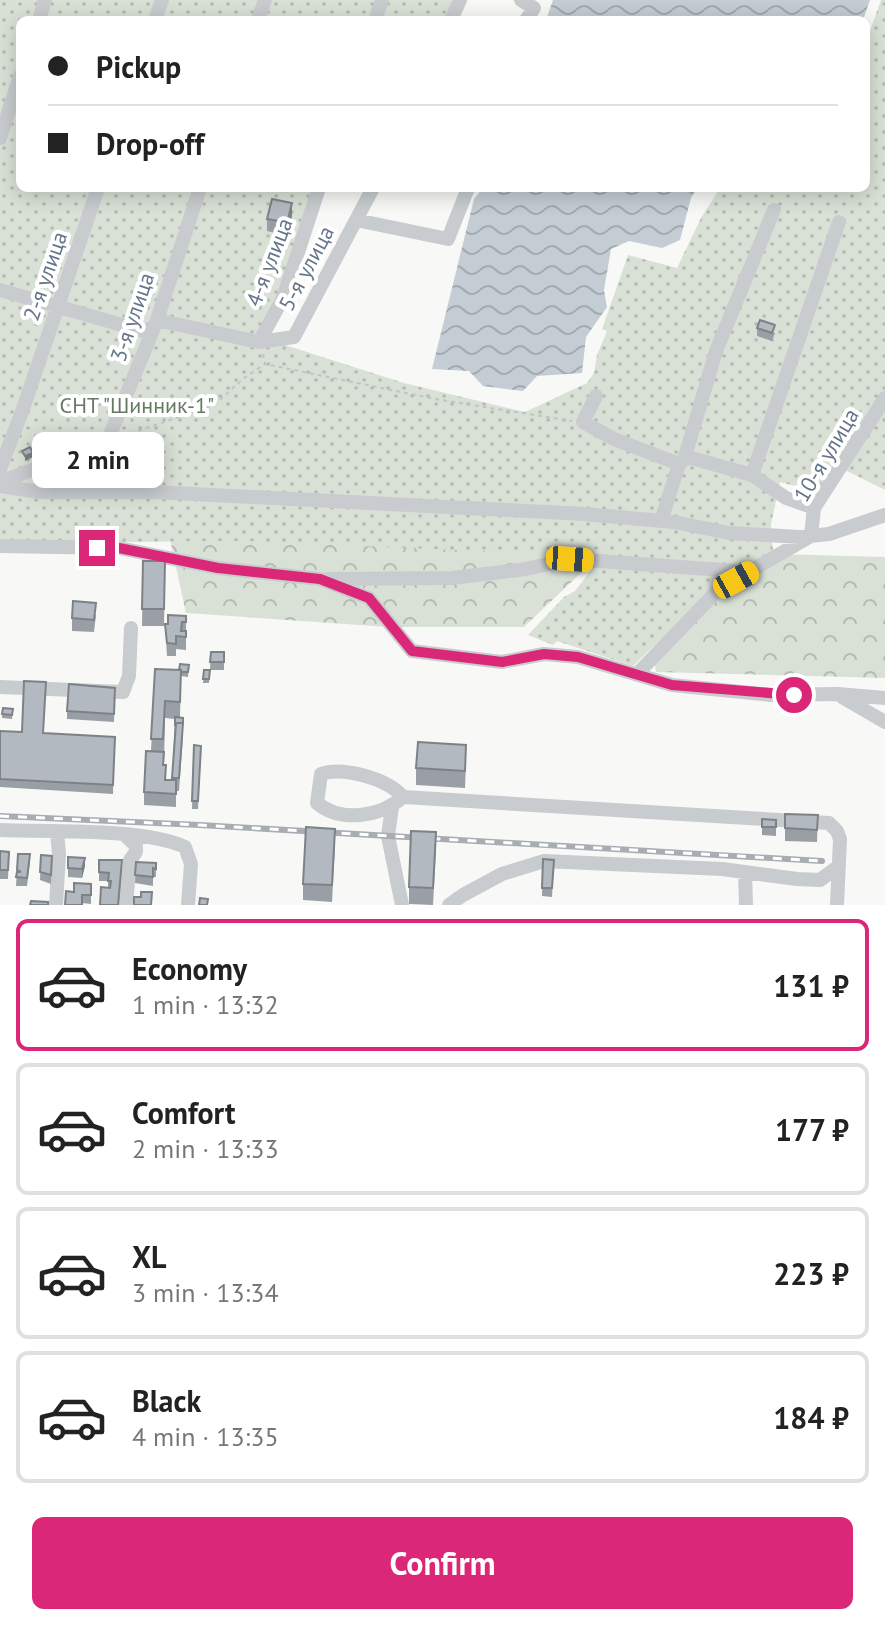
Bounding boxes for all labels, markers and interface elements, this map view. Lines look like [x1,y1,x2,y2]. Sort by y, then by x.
text: Pickup [96,47,181,86]
text: Drop-off [96,124,204,163]
street label: 4-я улица [239,214,299,310]
street label: 5-я улица [272,221,340,315]
street label: 2-я улица [17,228,73,324]
street label: 3-я улица [104,269,160,365]
park label: СНТ "Шинник-1" [60,391,214,419]
street label: 10-я улица [787,403,865,507]
callout: 2 min [31,432,163,488]
text: 2 min [66,443,130,476]
route end [79,530,115,566]
car [545,545,595,573]
car [709,558,763,602]
route start [776,677,812,713]
icon: car [36,949,108,1021]
text: Economy [132,949,247,988]
text: 131 ₽ [773,966,849,1005]
text: 1 min · 13:32 [132,988,279,1021]
icon: car [36,1093,108,1165]
text: Comfort [132,1093,235,1132]
text: 177 ₽ [775,1110,849,1149]
text: 2 min · 13:33 [132,1132,279,1165]
icon: car [36,1237,108,1309]
text: XL [132,1237,166,1276]
text: 223 ₽ [773,1254,849,1293]
text: 3 min · 13:34 [132,1276,279,1309]
icon: car [36,1381,108,1453]
text: Black [132,1381,201,1420]
text: 184 ₽ [773,1398,849,1437]
text: 4 min · 13:35 [132,1420,279,1453]
button: Confirm [32,1517,853,1609]

